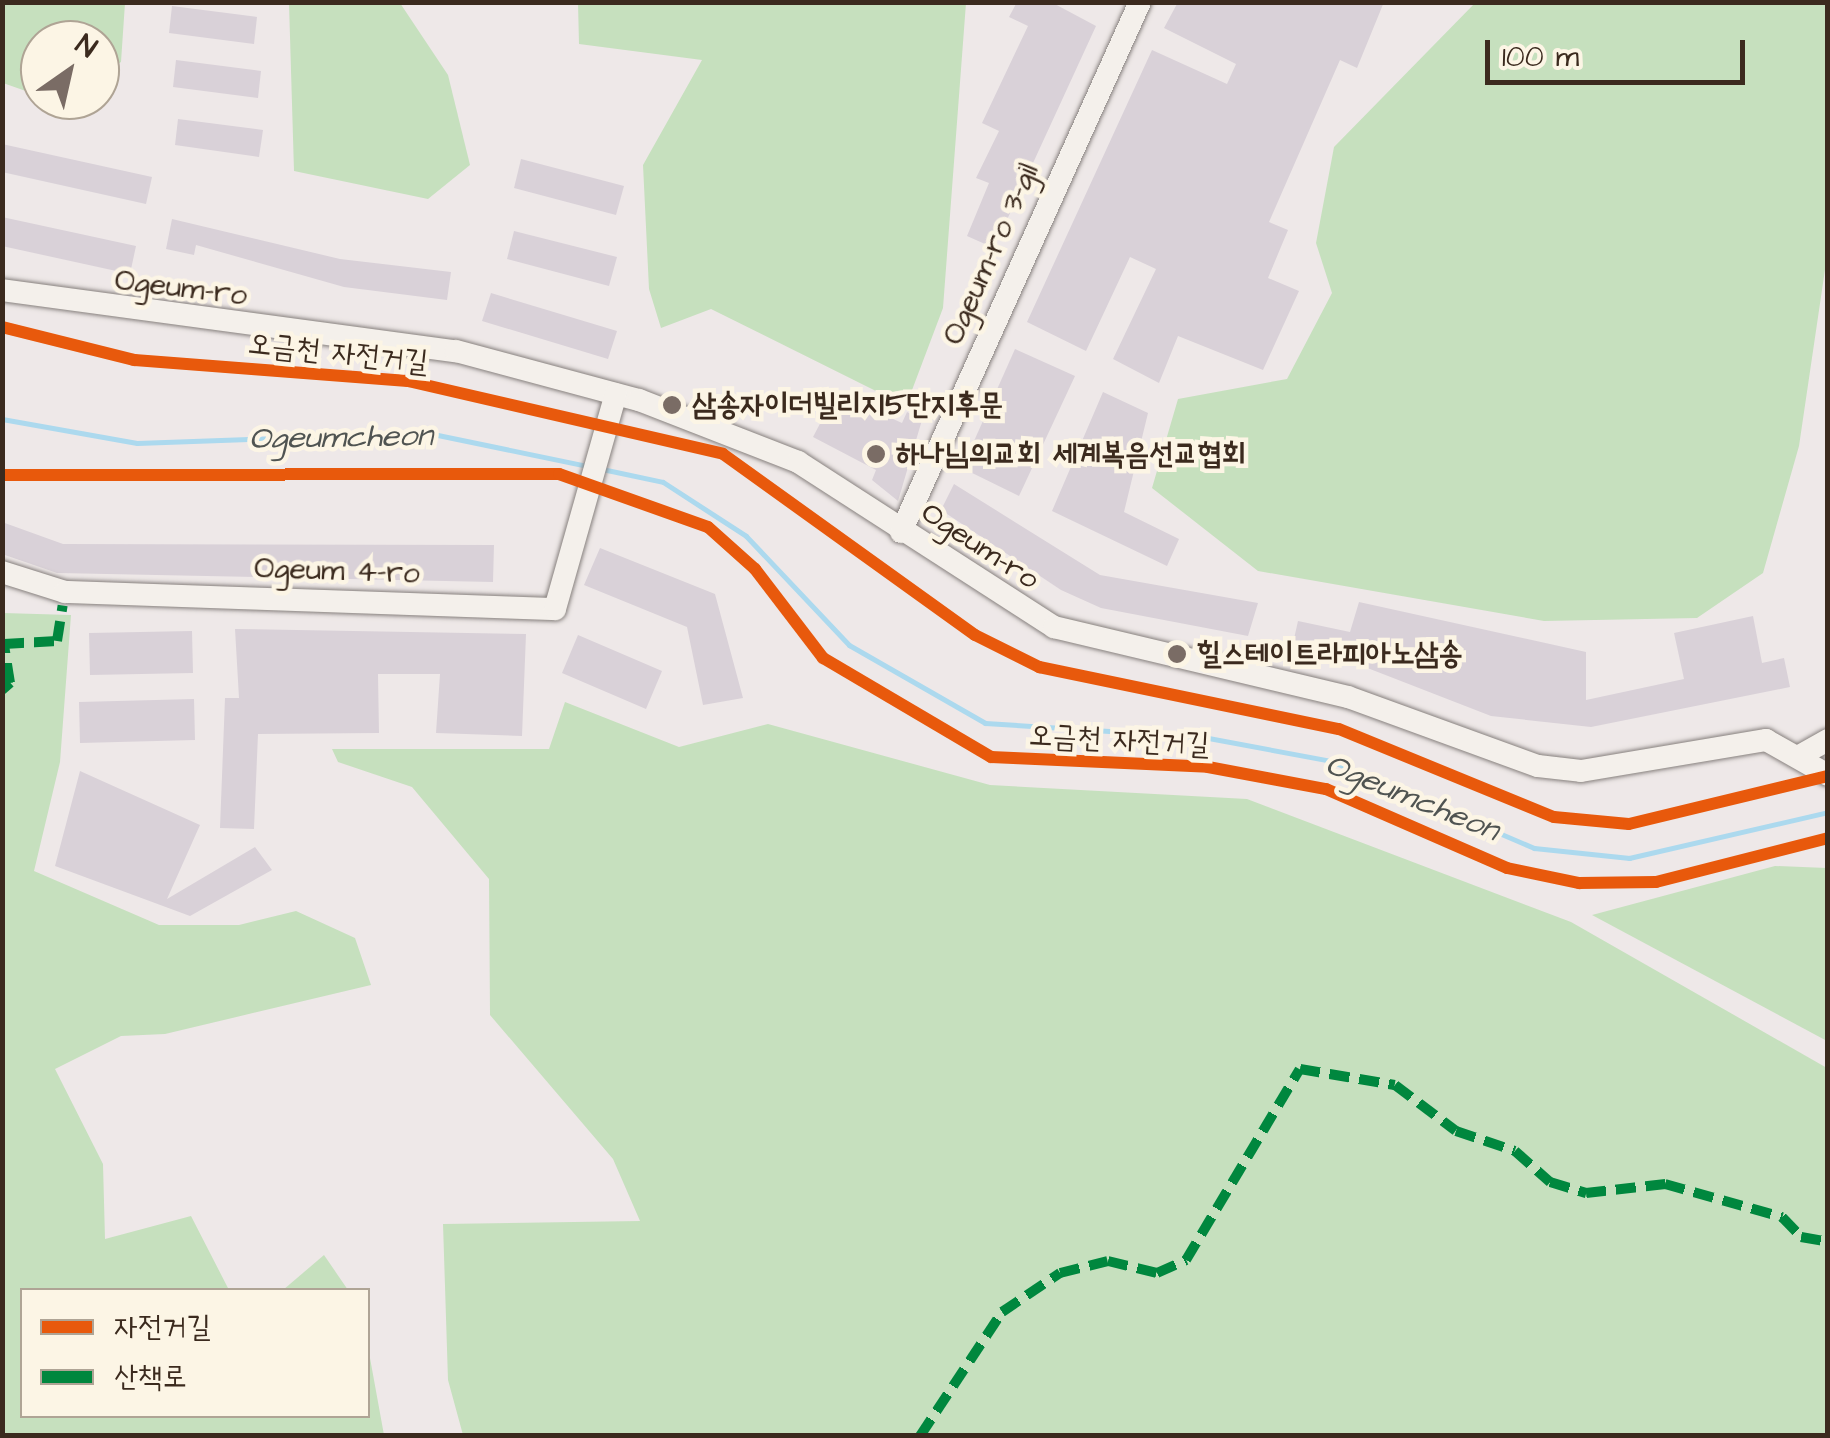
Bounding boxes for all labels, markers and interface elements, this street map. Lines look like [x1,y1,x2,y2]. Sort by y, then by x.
north arrow [20,20,120,120]
scale bar [1490,20,1750,82]
text: N [68,25,104,67]
text: 100 m [1502,36,1579,78]
street label: Ogeum-ro 3-gil [935,158,1047,350]
street label: Ogeum-ro [113,262,249,314]
street label: 오금천 자전거길 [246,326,430,380]
place label: 삼송자이더빌리지5단지후문 [692,387,1003,423]
marker: 삼송자이더빌리지5단지후문 [661,394,683,416]
water label: Ogeumcheon [249,417,433,459]
place label: 하나님의교회 세계복음선교협회 [896,436,1246,472]
marker: 하나님의교회 세계복음선교협회 [865,443,887,465]
street label: Ogeum-ro [914,495,1046,597]
street label: Ogeum 4-ro [254,550,420,592]
place label: 힐스테이트라피아노삼송 [1197,636,1463,672]
marker: 힐스테이트라피아노삼송 [1166,643,1188,665]
street label: 오금천 자전거길 [1028,717,1210,763]
water label: Ogeumcheon [1320,746,1504,850]
legend [20,1288,370,1418]
text: 자전거길 [114,1306,211,1348]
text: 산책로 [114,1356,186,1398]

